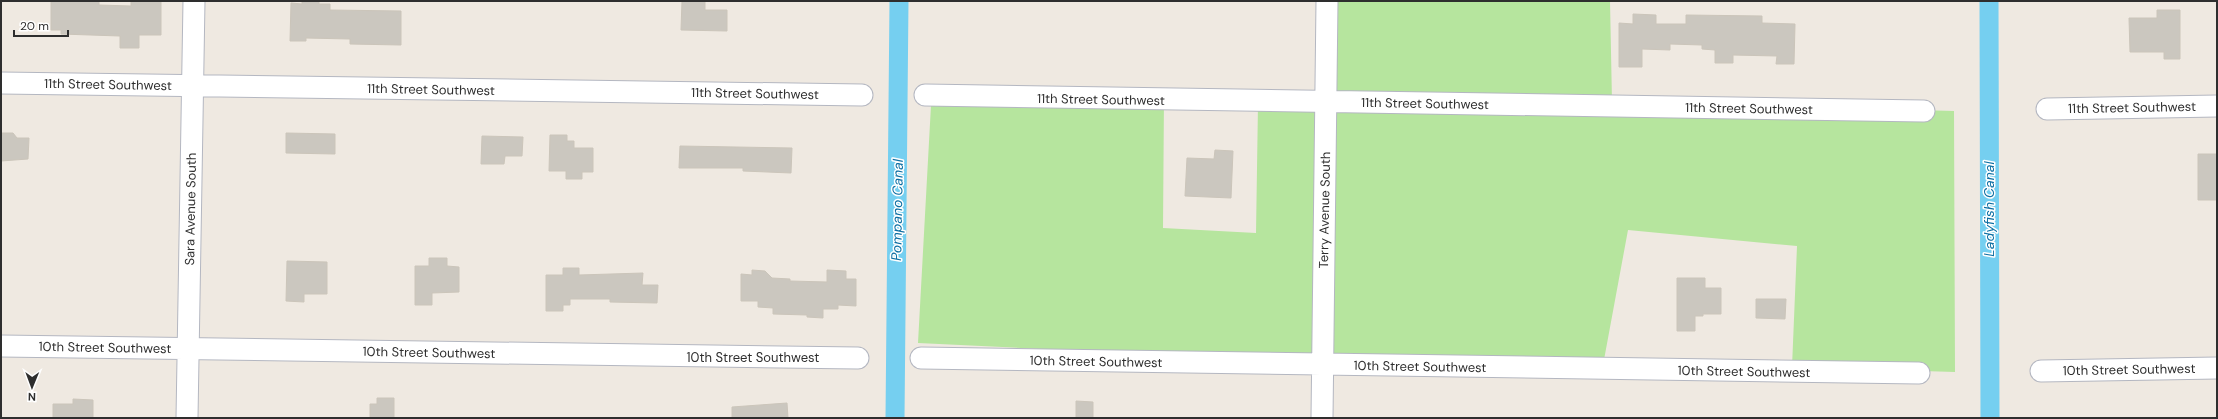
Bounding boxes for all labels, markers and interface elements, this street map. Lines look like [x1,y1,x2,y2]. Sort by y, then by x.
scale bar [14,12,68,38]
text: 20 m [20,18,49,34]
street label: 11th Street Southwest [44,75,172,94]
street label: 11th Street Southwest [367,80,495,99]
street label: 11th Street Southwest [691,84,819,103]
street label: 11th Street Southwest [1037,90,1165,109]
street label: 11th Street Southwest [1361,94,1489,113]
street label: 11th Street Southwest [2068,98,2196,117]
street label: 11th Street Southwest [1685,99,1813,118]
street label: Sara Avenue South [181,152,200,266]
street label: Terry Avenue South [1315,152,1334,269]
water label: Pompano Canal [887,158,907,261]
water label: Ladyfish Canal [1980,160,1998,257]
street label: 10th Street Southwest [38,338,172,357]
street label: 10th Street Southwest [362,343,496,362]
street label: 10th Street Southwest [687,349,819,366]
street label: 10th Street Southwest [1029,352,1163,371]
street label: 10th Street Southwest [1353,357,1487,376]
street label: 10th Street Southwest [2062,360,2196,379]
street label: 10th Street Southwest [1677,362,1811,381]
north arrow [12,367,52,407]
text: N [28,390,36,404]

